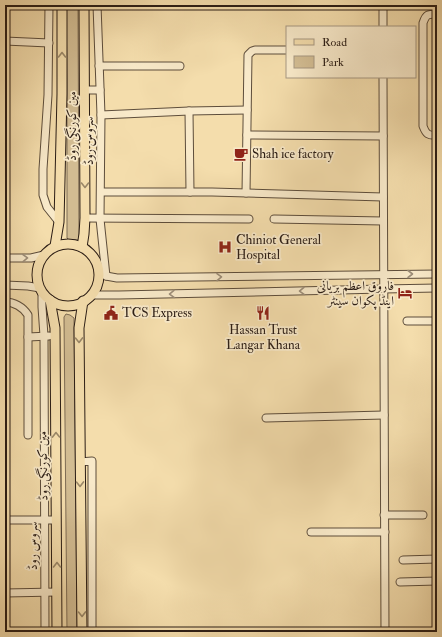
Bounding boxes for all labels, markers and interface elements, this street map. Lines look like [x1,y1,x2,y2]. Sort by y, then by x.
legend [286,26,416,78]
text: Road [322,35,347,50]
one-way arrow [58,52,66,58]
text: Park [322,55,344,70]
street label: مین کورنگی روڈ [64,91,81,161]
street label: سروس روڈ [81,117,97,165]
cafe icon: Shah ice factory [233,146,249,162]
place label: Shah ice factory [252,146,334,163]
one-way arrow [81,182,89,188]
place label: Chiniot General Hospital [236,232,322,264]
hospital icon: Chiniot General Hospital [217,239,233,255]
one-way arrow [22,254,28,262]
one-way arrow [407,270,413,278]
one-way arrow [216,272,222,281]
place label: فاروق اعظم بریانی اینڈ پکوان سینٹر [317,278,394,310]
hotel icon: فاروق اعظم بریانی اینڈ پکوان سینٹر [397,285,413,301]
one-way arrow [299,286,305,295]
one-way arrow [169,290,175,298]
public building icon: TCS Express [103,305,119,321]
place label: TCS Express [122,305,192,322]
restaurant icon: Hassan Trust Langar Khana [255,305,271,321]
place label: Hassan Trust Langar Khana [226,322,301,353]
one-way arrow [75,337,83,343]
street label: مین کورنگی روڈ [34,431,53,501]
one-way arrow [52,432,60,438]
one-way arrow [76,481,85,487]
street label: سروس روڈ [25,522,41,570]
one-way arrow [53,562,61,568]
one-way arrow [78,611,86,617]

